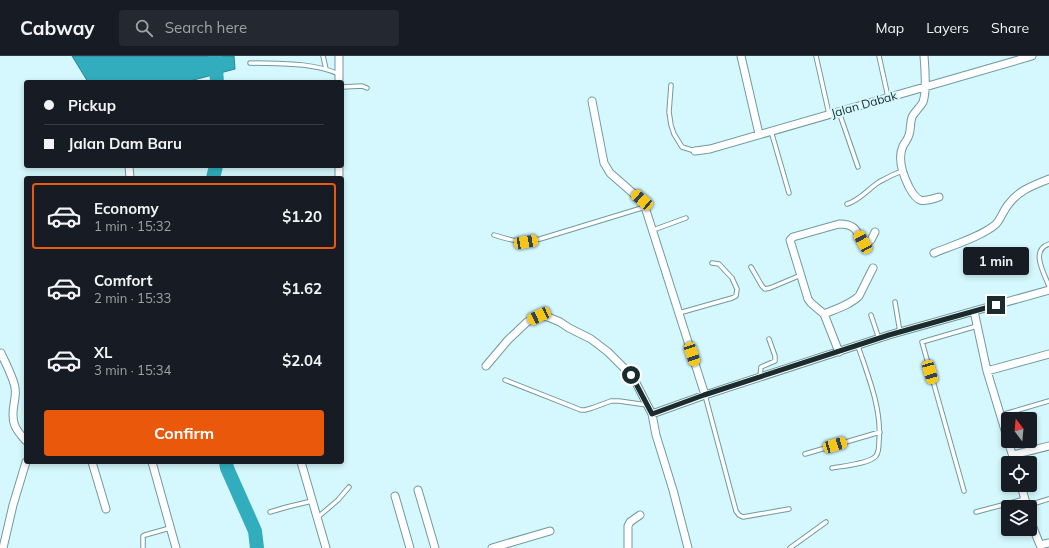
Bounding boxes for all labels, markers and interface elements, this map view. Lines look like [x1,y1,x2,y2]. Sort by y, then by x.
search box [119,10,399,46]
text: Cabway [20,16,95,40]
icon: search [133,17,155,39]
text: Search here [165,18,247,37]
text: Map [875,19,904,37]
text: Layers [926,19,969,37]
text: Share [991,19,1029,37]
street label: Jalan Dabak [829,87,900,121]
text: Pickup [68,96,116,115]
text: Jalan Dam Baru [68,134,182,153]
car [629,188,655,212]
icon: car [46,198,82,234]
text: Economy [94,199,159,218]
text: $1.20 [282,207,322,226]
text: 1 min · 15:32 [94,218,171,234]
car [852,229,874,255]
car [513,234,539,250]
callout: 1 min [963,247,1029,275]
text: 1 min [979,253,1013,269]
icon: car [46,270,82,306]
text: Comfort [94,271,152,290]
text: $1.62 [282,279,322,298]
text: 2 min · 15:33 [94,290,171,306]
route end [987,296,1005,314]
car [526,305,552,327]
car [683,341,701,367]
icon: car [46,342,82,378]
text: XL [94,343,112,362]
text: $2.04 [282,351,322,370]
car [921,359,939,385]
text: 3 min · 15:34 [94,362,171,378]
route start [622,366,640,384]
button: Confirm [44,410,324,456]
north arrow [1001,412,1037,448]
map controls [1001,412,1037,536]
car [822,436,848,454]
button: locate [1001,456,1037,492]
button: layers [1001,500,1037,536]

